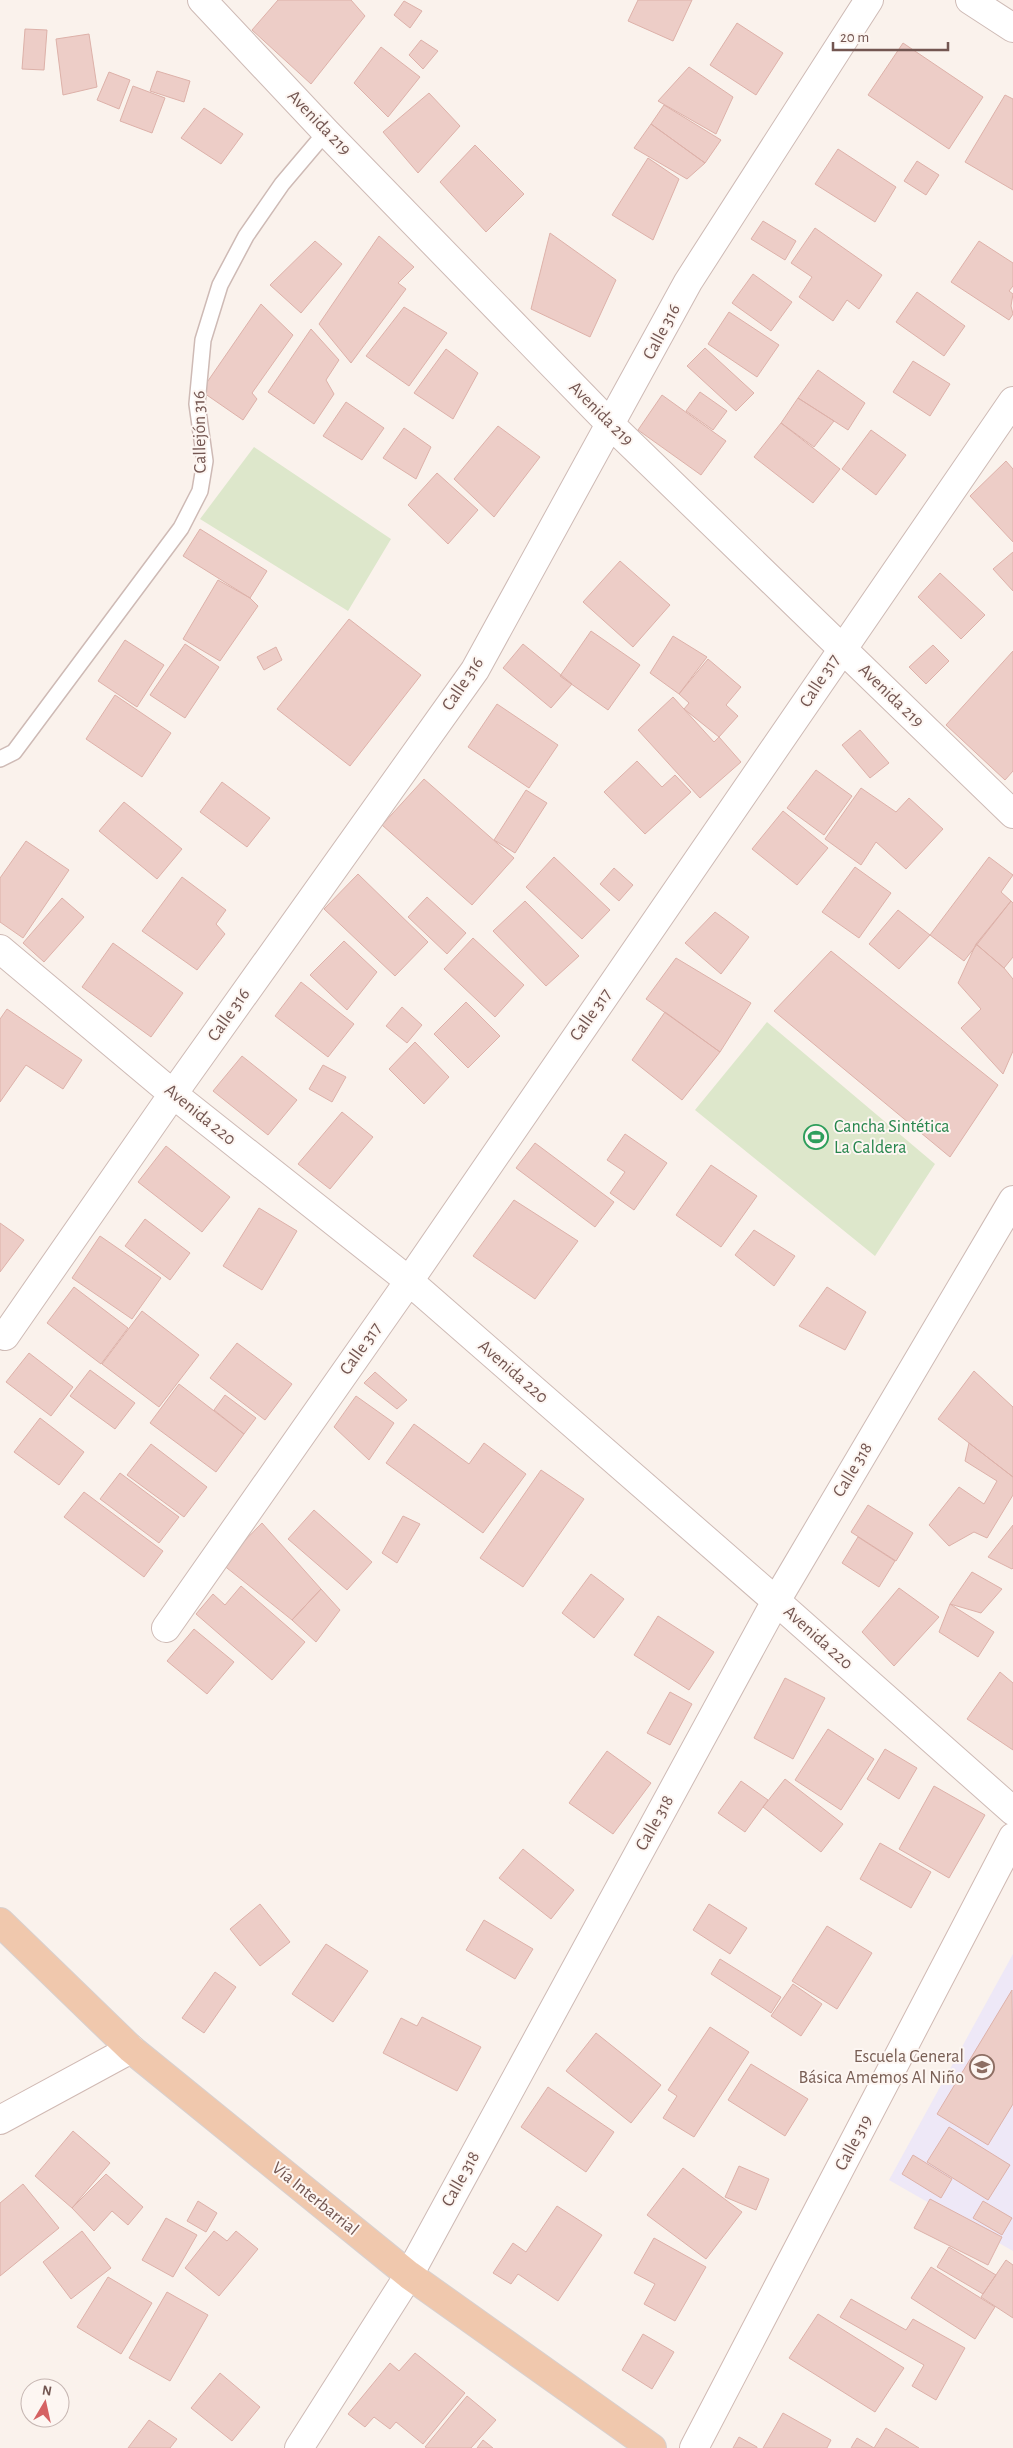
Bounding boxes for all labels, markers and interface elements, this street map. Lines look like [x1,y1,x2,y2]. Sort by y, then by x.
scale bar [833,20,948,52]
text: 20 m [840,30,869,45]
street label: Avenida 219 [284,87,354,159]
street label: Calle 316 [640,301,684,363]
street label: Avenida 219 [565,378,637,450]
street label: Callejón 316 [190,391,210,473]
street label: Calle 317 [796,651,844,711]
street label: Calle 316 [439,654,487,714]
street label: Avenida 219 [855,661,927,731]
street label: Calle 316 [204,985,254,1045]
street label: Calle 317 [567,986,615,1044]
street label: Avenida 220 [161,1081,239,1149]
place label: Cancha Sintética La Caldera [834,1118,949,1157]
sports icon: Cancha Sintética La Caldera [803,1124,829,1150]
street label: Calle 317 [337,1320,385,1378]
street label: Avenida 220 [475,1337,551,1407]
street label: Calle 318 [830,1440,876,1500]
street label: Avenida 220 [780,1603,856,1673]
street label: Calle 318 [633,1792,677,1854]
place label: Escuela General Básica Amemos Al Niño [799,2048,964,2087]
school or university icon: Escuela General Básica Amemos Al Niño [969,2054,995,2080]
street label: Calle 319 [832,2112,876,2174]
street label: Calle 318 [439,2148,483,2210]
street label: Vía Interbarrial [268,2159,362,2239]
north arrow [20,2378,70,2428]
text: N [41,2383,53,2399]

